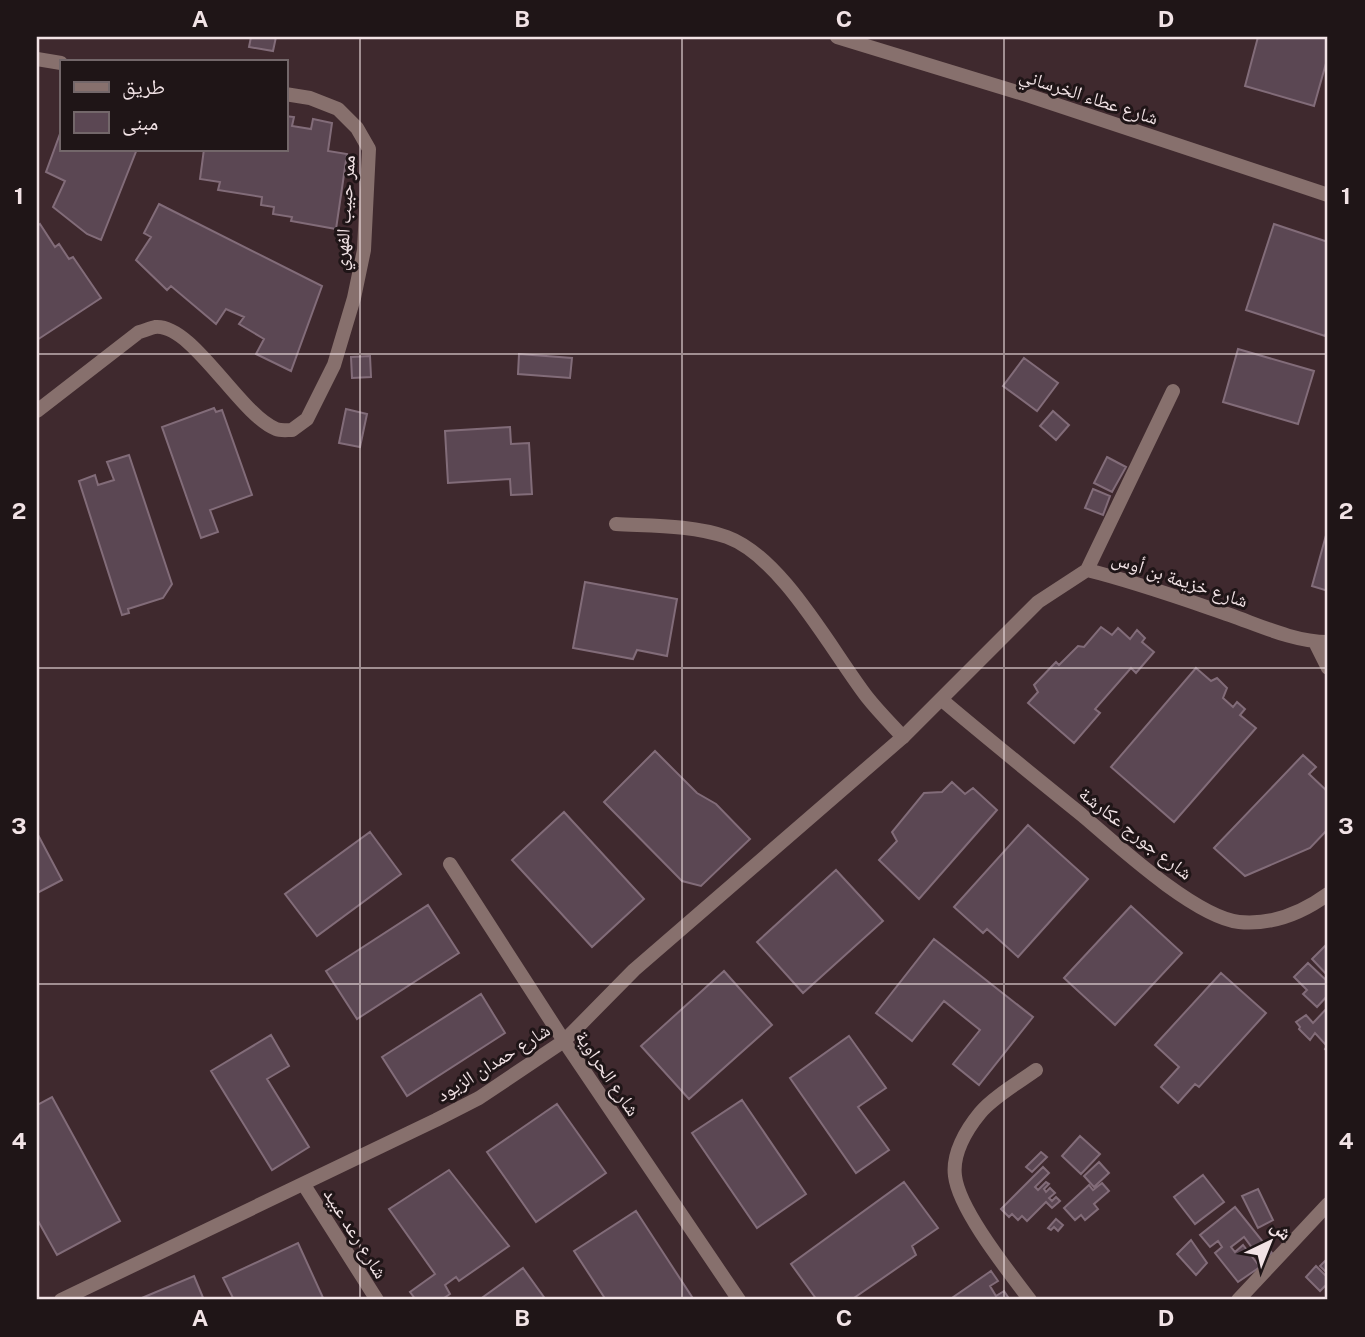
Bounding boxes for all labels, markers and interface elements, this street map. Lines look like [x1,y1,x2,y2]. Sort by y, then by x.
text: A [192,5,209,32]
text: B [514,5,530,32]
text: C [836,5,852,32]
text: D [1158,5,1174,32]
legend [60,60,287,150]
street label: شارع عطاء الخرساني [1015,63,1161,133]
text: طريق [122,74,165,100]
text: مبنى [122,110,158,136]
street label: ممر حبيب الفهري [329,154,364,272]
text: 1 [14,182,24,209]
text: 1 [1341,182,1351,209]
text: 2 [12,497,26,524]
text: 2 [1339,497,1353,524]
street label: شارع خزيمة بن أوس [1109,547,1251,612]
street label: شارع جورج عكارشة [1075,782,1197,885]
text: 3 [11,812,27,839]
text: 3 [1338,812,1354,839]
street label: شارع حمدان الزيود [432,1018,554,1106]
street label: شارع الحراوية [571,1026,645,1120]
text: 4 [11,1127,27,1154]
text: 4 [1338,1127,1354,1154]
street label: شارع رعد عبيد [319,1184,392,1283]
north arrow [1236,1208,1306,1278]
text: ش [1266,1215,1296,1245]
text: A [192,1304,209,1331]
text: B [514,1304,530,1331]
text: C [836,1304,852,1331]
text: D [1158,1304,1174,1331]

